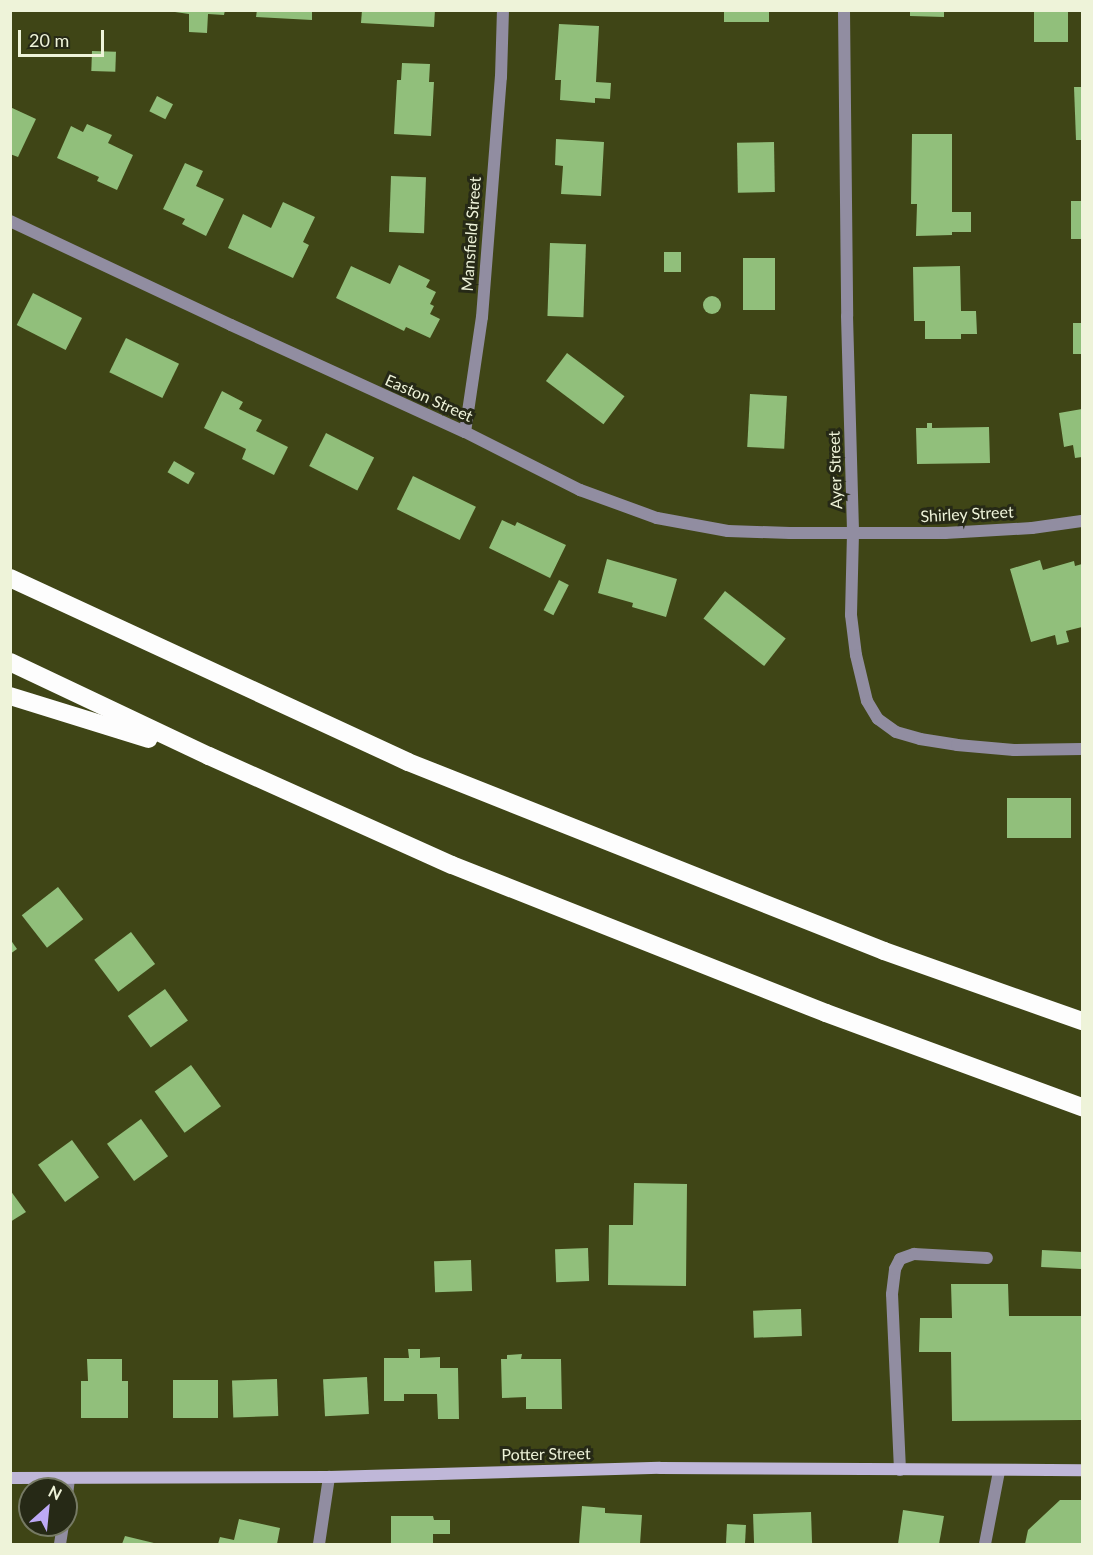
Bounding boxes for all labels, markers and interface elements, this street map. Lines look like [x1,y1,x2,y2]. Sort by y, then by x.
scale bar [21,18,106,56]
text: 20 m [29,29,69,51]
street label: Mansfield Street [457,176,485,292]
street label: Easton Street [382,370,476,426]
street label: Ayer Street [824,430,846,510]
street label: Shirley Street [920,502,1014,526]
street label: Potter Street [501,1444,591,1464]
north arrow [18,1477,78,1537]
text: N [46,1481,65,1504]

